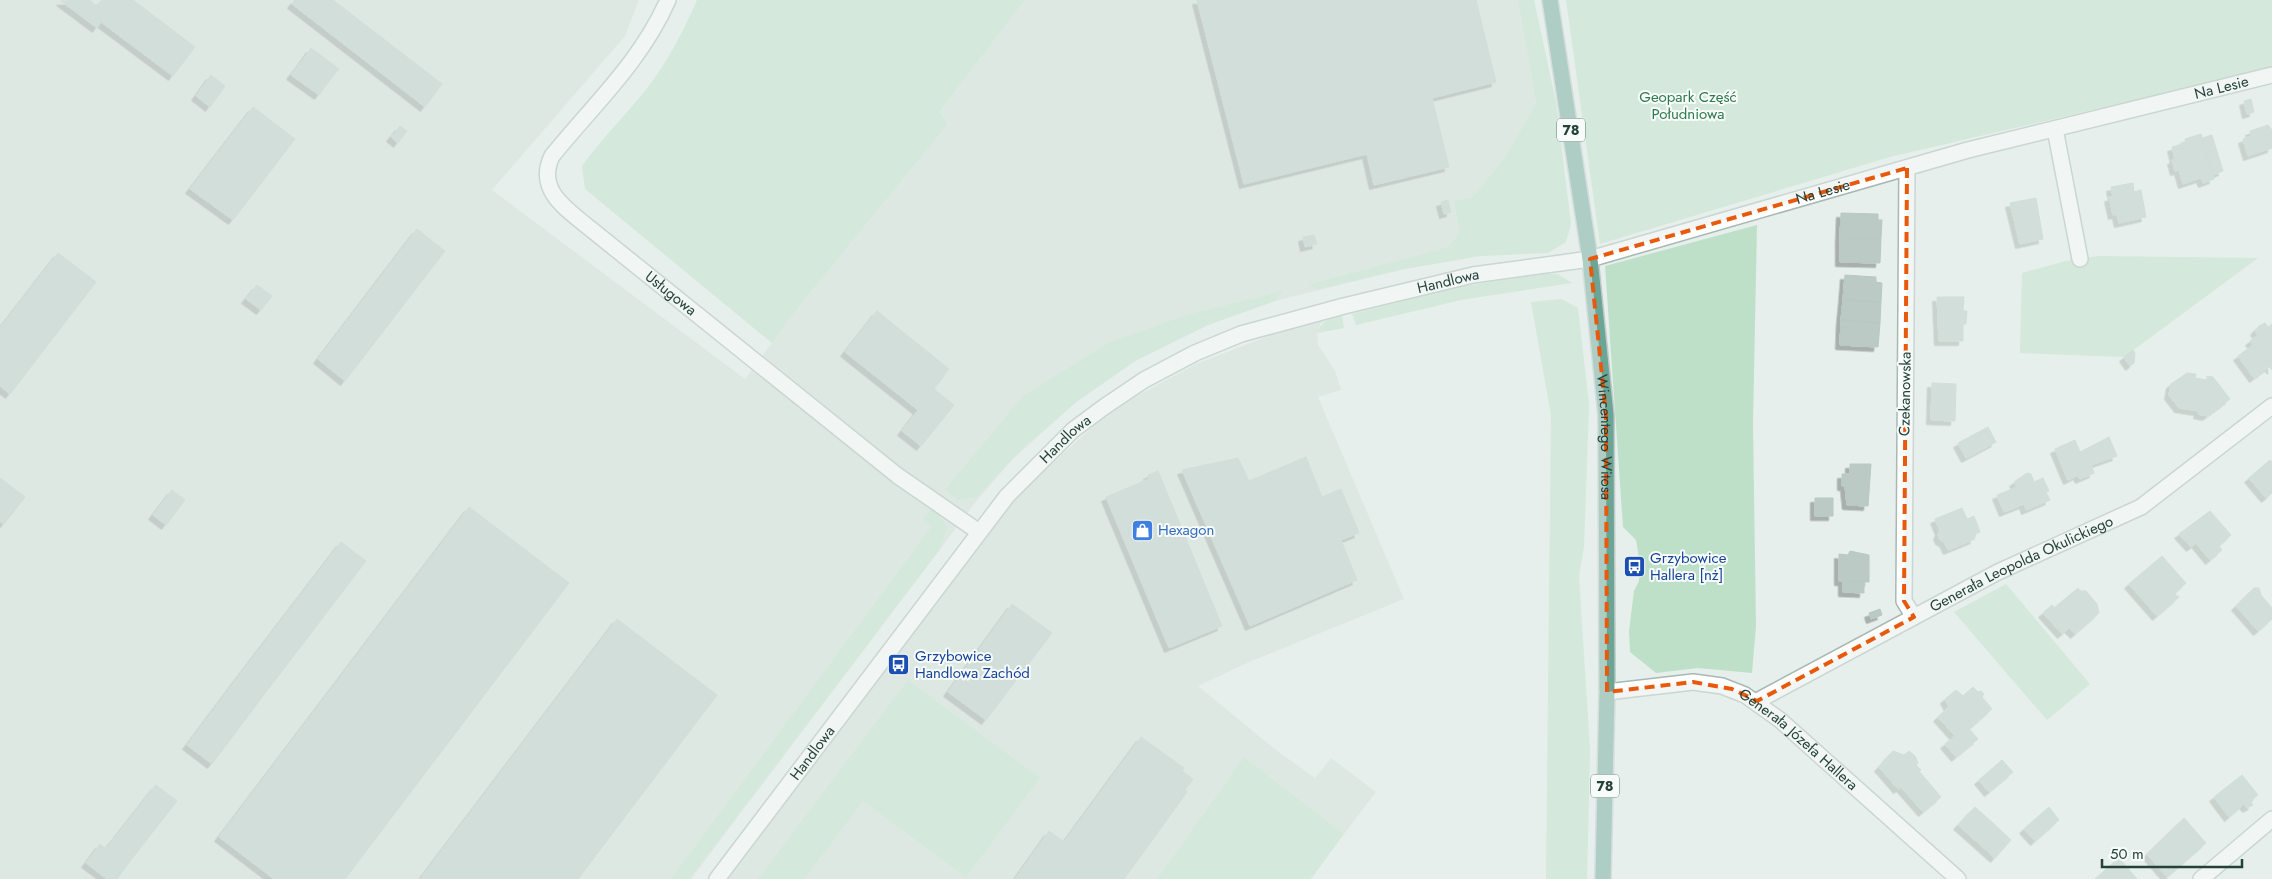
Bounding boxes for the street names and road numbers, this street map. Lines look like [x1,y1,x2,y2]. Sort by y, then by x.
street label: Na Lesie [2192,70,2251,105]
road number: 78 [1557,118,1585,142]
street label: Na Lesie [1793,173,1853,210]
street label: Handlowa [1415,263,1481,299]
street label: Usługowa [640,266,701,321]
street label: Czekanowska [1893,352,1917,436]
street label: Wincentego Witosa [1591,373,1617,500]
street label: Handlowa [1035,409,1096,468]
street label: Generała Leopolda Okulickiego [1926,510,2117,618]
street label: Generała Józefa Hallera [1734,683,1863,796]
street label: Handlowa [785,721,840,785]
road number: 78 [1591,774,1619,798]

